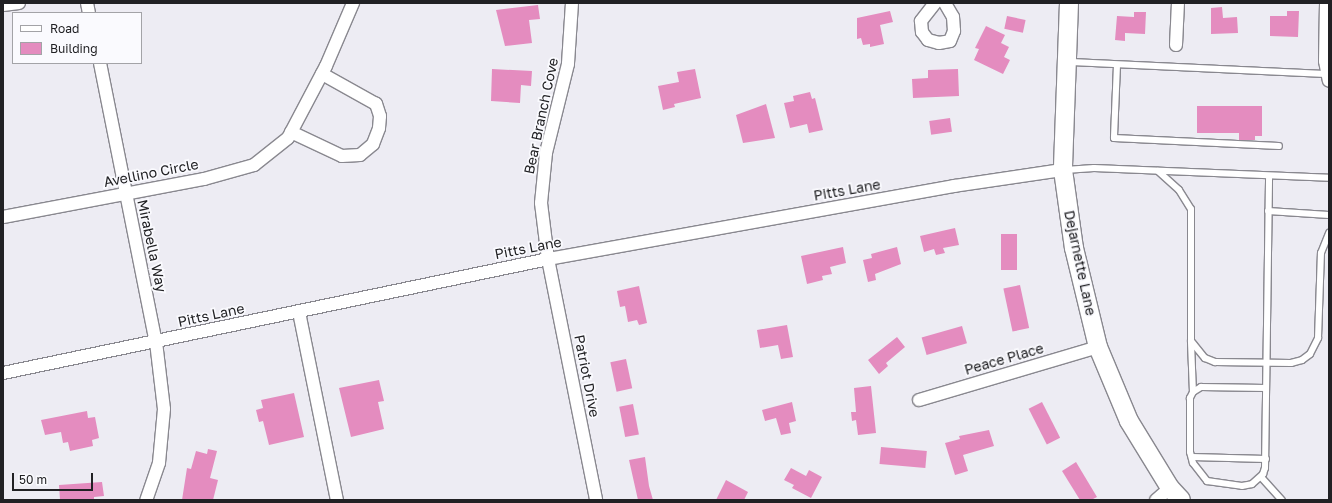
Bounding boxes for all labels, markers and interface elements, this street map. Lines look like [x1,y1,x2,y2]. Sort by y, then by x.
legend [12,12,142,64]
text: Road [50,21,79,36]
text: Building [50,41,98,56]
street label: Bear Branch Cove [520,56,562,176]
street label: Avellino Circle [102,156,200,190]
street label: Pitts Lane [812,176,882,204]
street label: Mirabella Way [134,198,170,294]
street label: Dejarnette Lane [1061,209,1099,317]
street label: Pitts Lane [493,233,563,263]
street label: Pitts Lane [176,300,246,330]
street label: Patriot Drive [571,333,603,419]
street label: Peace Place [962,340,1046,378]
scale bar [14,465,95,491]
text: 50 m [19,472,47,487]

